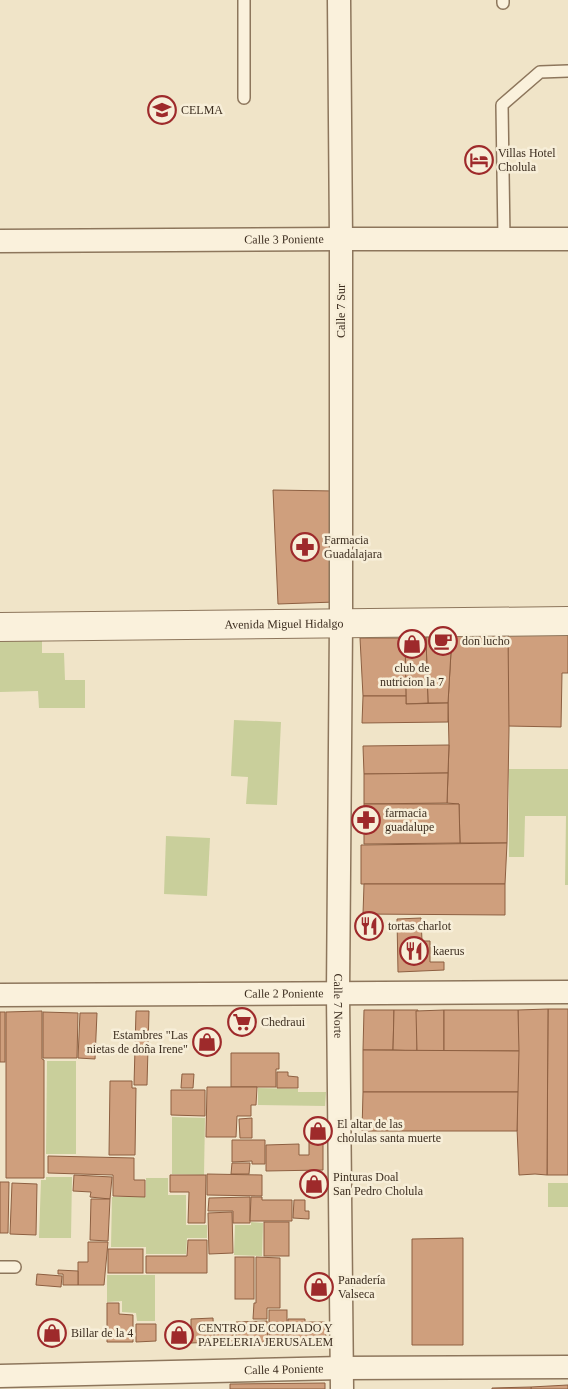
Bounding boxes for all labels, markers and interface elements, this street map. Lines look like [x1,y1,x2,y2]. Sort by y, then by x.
school or university icon: CELMA [147,95,177,125]
place label: CELMA [181,103,223,117]
hotel icon: Villas Hotel Cholula [464,145,494,175]
place label: Villas Hotel Cholula [498,146,556,174]
street label: Calle 3 Poniente [244,232,324,247]
street label: Calle 7 Sur [334,284,348,338]
pharmacy icon: Farmacia Guadalajara [290,532,320,562]
place label: Farmacia Guadalajara [324,533,383,561]
street label: Avenida Miguel Hidalgo [224,616,344,632]
cafe icon: don lucho [428,626,458,656]
shop icon: club de nutricion la 7 [397,629,427,659]
place label: don lucho [462,634,510,648]
place label: club de nutricion la 7 [380,661,444,689]
pharmacy icon: farmacia guadalupe [351,805,381,835]
place label: farmacia guadalupe [385,806,434,834]
restaurant icon: tortas charlot [354,911,384,941]
place label: tortas charlot [388,919,452,933]
restaurant icon: kaerus [399,936,429,966]
place label: kaerus [433,944,465,958]
street label: Calle 7 Norte [331,974,345,1038]
street label: Calle 2 Poniente [244,986,324,1001]
supermarket icon: Chedraui [227,1007,257,1037]
place label: Chedraui [261,1015,306,1029]
shop icon: Estambres "Las nietas de doña Irene" [192,1027,222,1057]
place label: Estambres "Las nietas de doña Irene" [87,1028,188,1056]
shop icon: El altar de las cholulas santa muerte [303,1116,333,1146]
place label: El altar de las cholulas santa muerte [337,1117,441,1145]
shop icon: Pinturas Doal San Pedro Cholula [299,1169,329,1199]
place label: Pinturas Doal San Pedro Cholula [333,1170,424,1198]
shop icon: Panadería Valseca [304,1272,334,1302]
place label: Panadería Valseca [338,1273,386,1301]
shop icon: Billar de la 4 [37,1318,67,1348]
shop icon: CENTRO DE COPIADO Y PAPELERIA JERUSALEM [164,1320,194,1350]
place label: CENTRO DE COPIADO Y PAPELERIA JERUSALEM [198,1321,334,1349]
place label: Billar de la 4 [71,1326,133,1340]
street label: Calle 4 Poniente [244,1361,324,1377]

